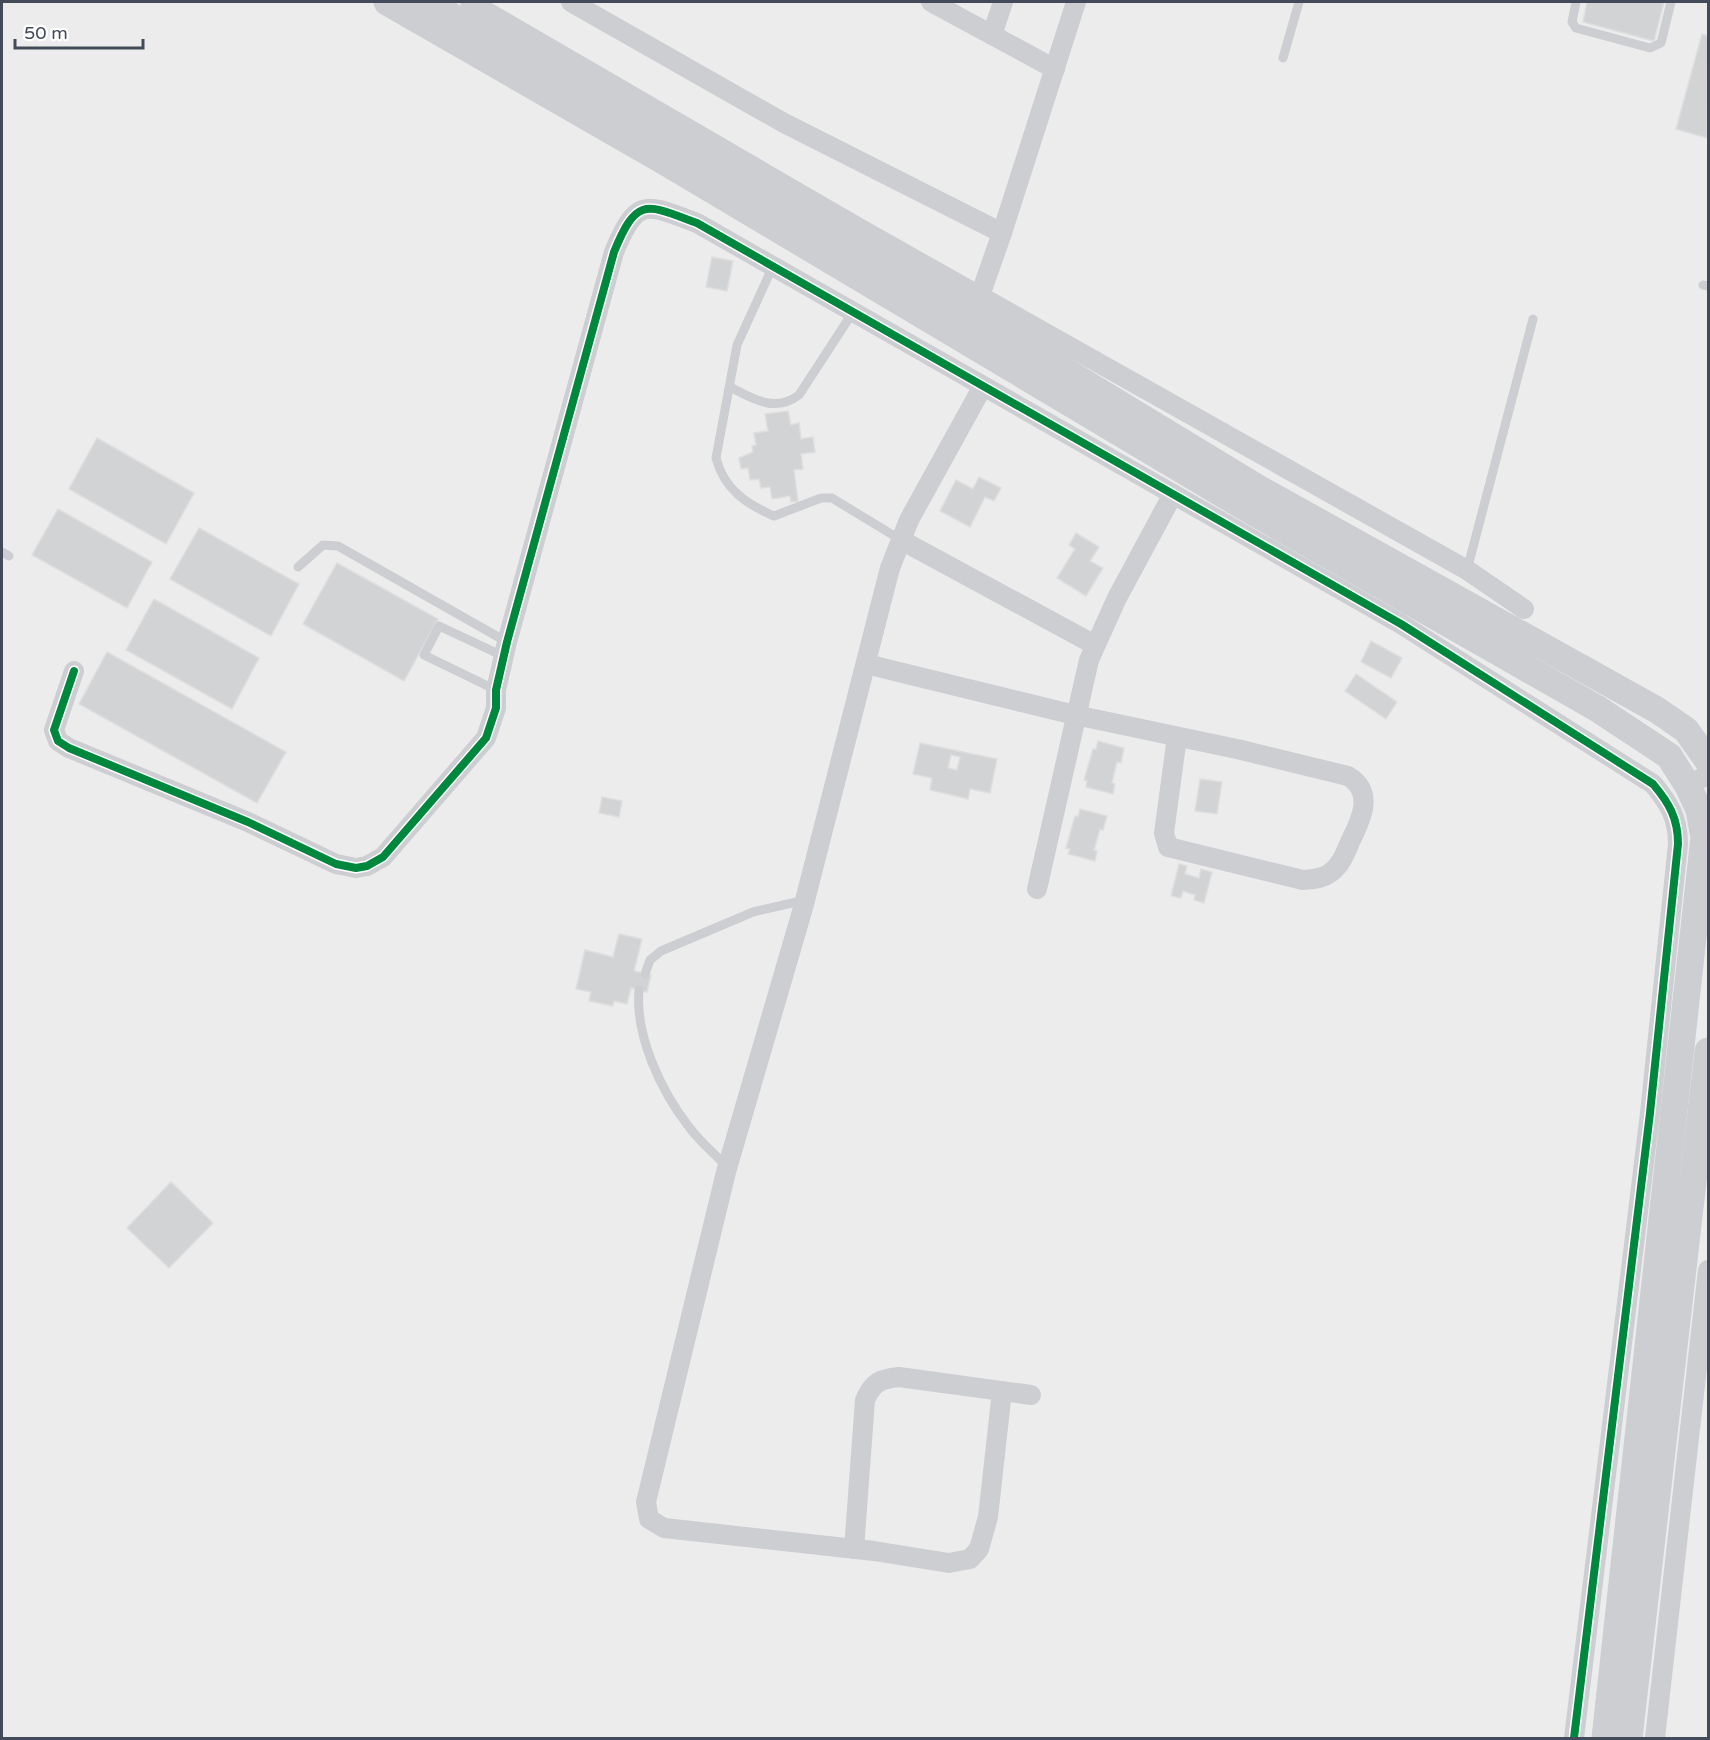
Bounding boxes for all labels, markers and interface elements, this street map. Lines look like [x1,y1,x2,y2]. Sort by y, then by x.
scale bar [15,12,142,50]
text: 50 m [24,22,68,44]

